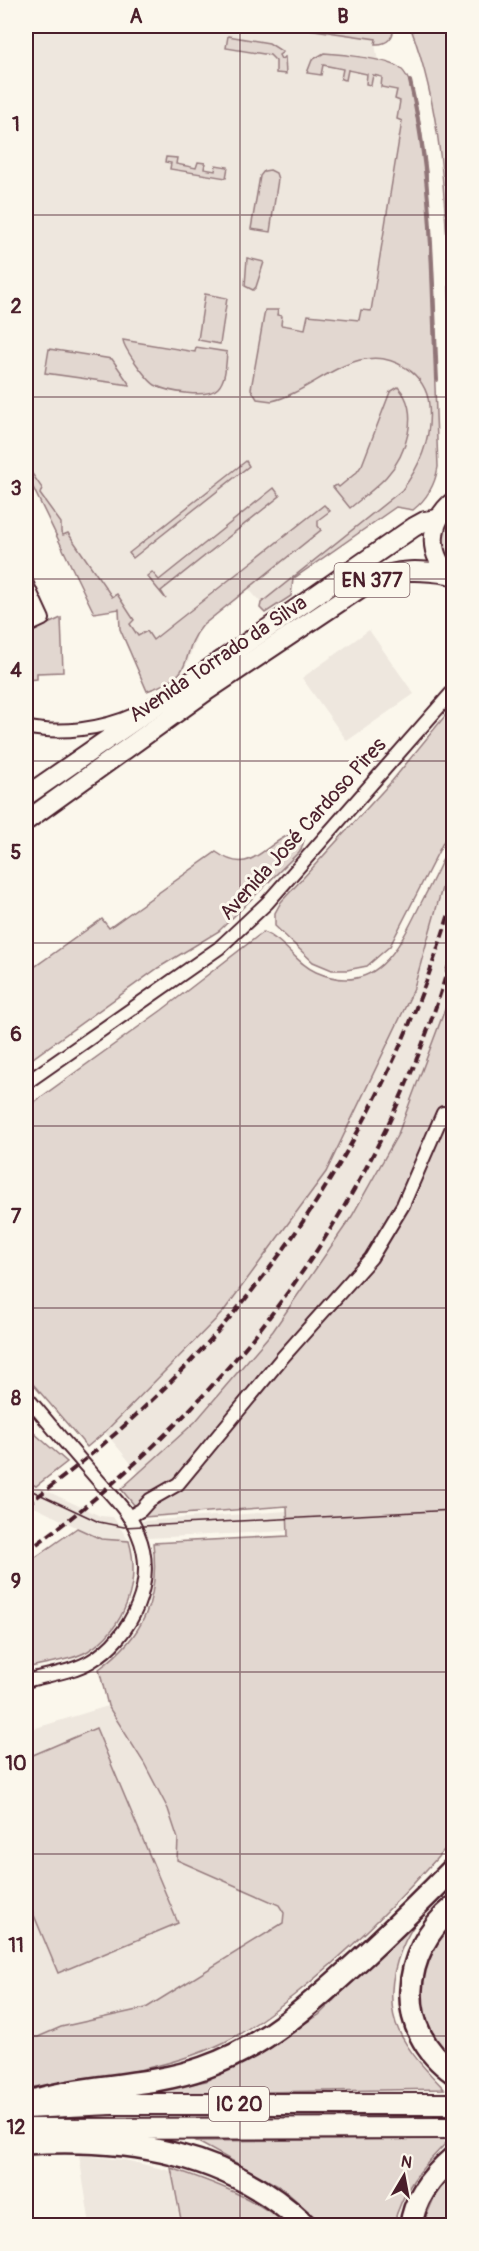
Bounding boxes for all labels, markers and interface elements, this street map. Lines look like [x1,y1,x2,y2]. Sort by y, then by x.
text: A [130,4,143,29]
text: B [337,4,349,29]
text: 1 [12,112,20,137]
text: 2 [10,294,22,319]
text: 3 [10,476,22,501]
road number: EN 377 [334,563,410,597]
street label: Avenida Torrado da Silva [124,589,312,729]
text: 4 [10,658,22,683]
street label: Avenida José Cardoso Pires [214,732,393,926]
text: 5 [11,840,22,865]
text: 6 [10,1022,22,1047]
text: 7 [11,1204,22,1229]
text: 8 [11,1386,21,1411]
text: 9 [11,1569,21,1594]
text: 10 [5,1751,27,1776]
text: 11 [8,1933,24,1958]
road number: IC 20 [209,2087,269,2121]
text: 12 [7,2115,26,2140]
north arrow [374,2146,434,2206]
text: N [399,2151,414,2173]

